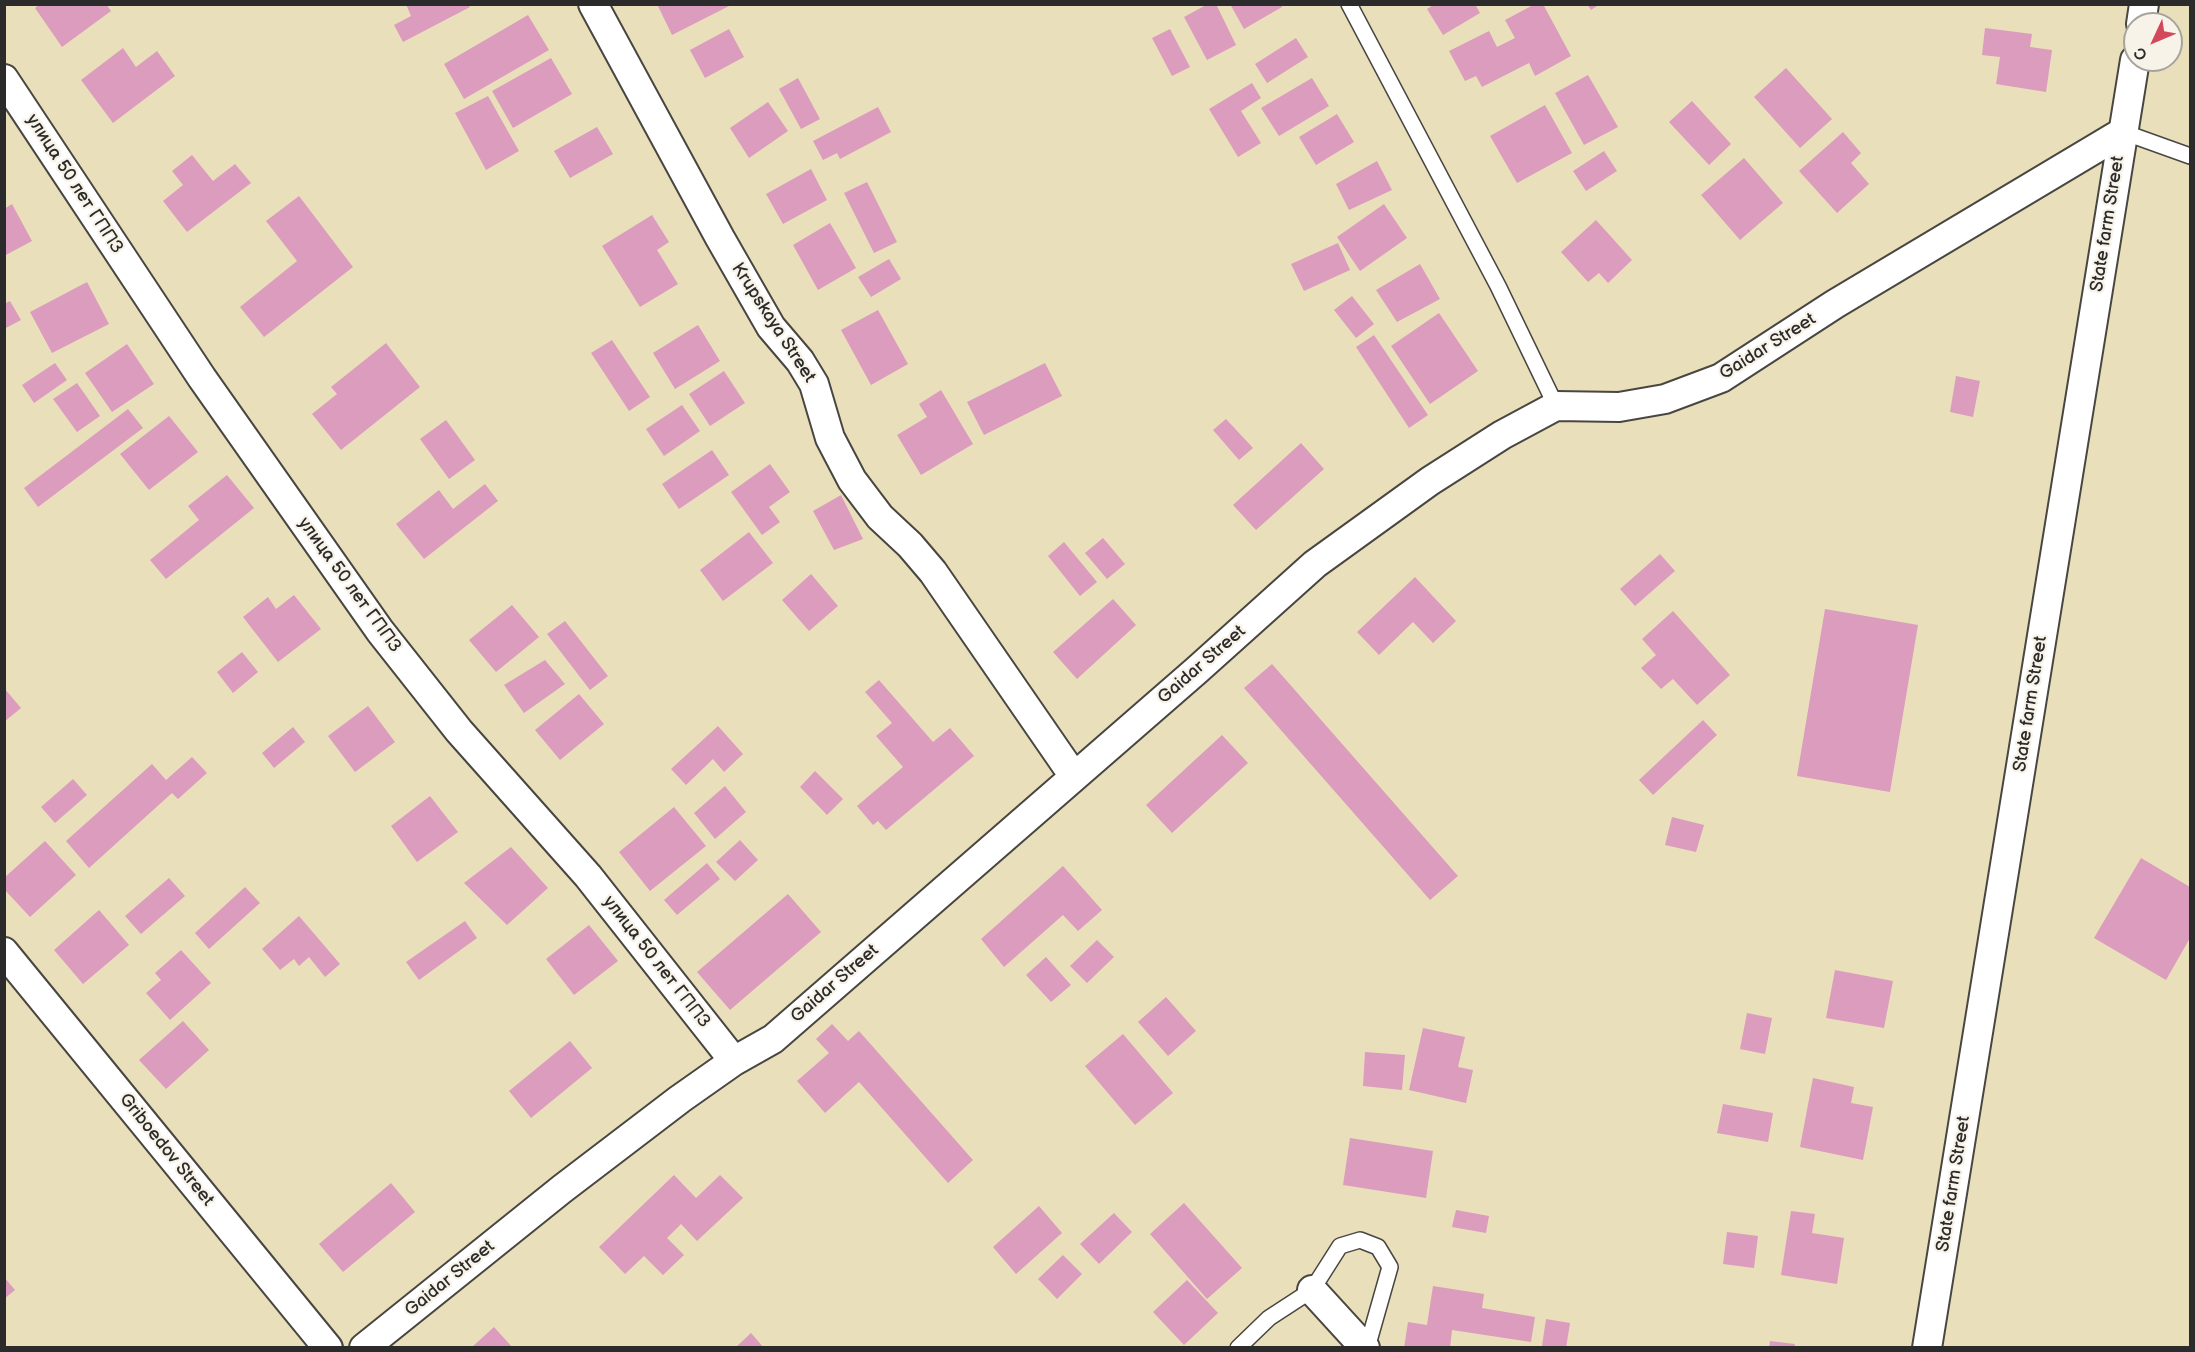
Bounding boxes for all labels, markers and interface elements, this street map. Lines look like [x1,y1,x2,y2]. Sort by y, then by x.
north arrow [2123,12,2183,72]
text: С [2130,43,2152,64]
street label: улица 50 лет ГППЗ [21,110,127,258]
street label: State farm Street [2087,154,2129,294]
street label: Krupskaya Street [726,259,820,387]
street label: Gaidar Street [1716,309,1820,385]
street label: улица 50 лет ГППЗ [293,513,405,657]
street label: Gaidar Street [1154,621,1250,709]
street label: State farm Street [2010,634,2052,774]
street label: улица 50 лет ГППЗ [598,892,714,1032]
street label: Gaidar Street [787,940,883,1028]
street label: Griboedov Street [114,1089,218,1211]
street label: State farm Street [1933,1114,1975,1254]
street label: Gaidar Street [401,1236,499,1322]

